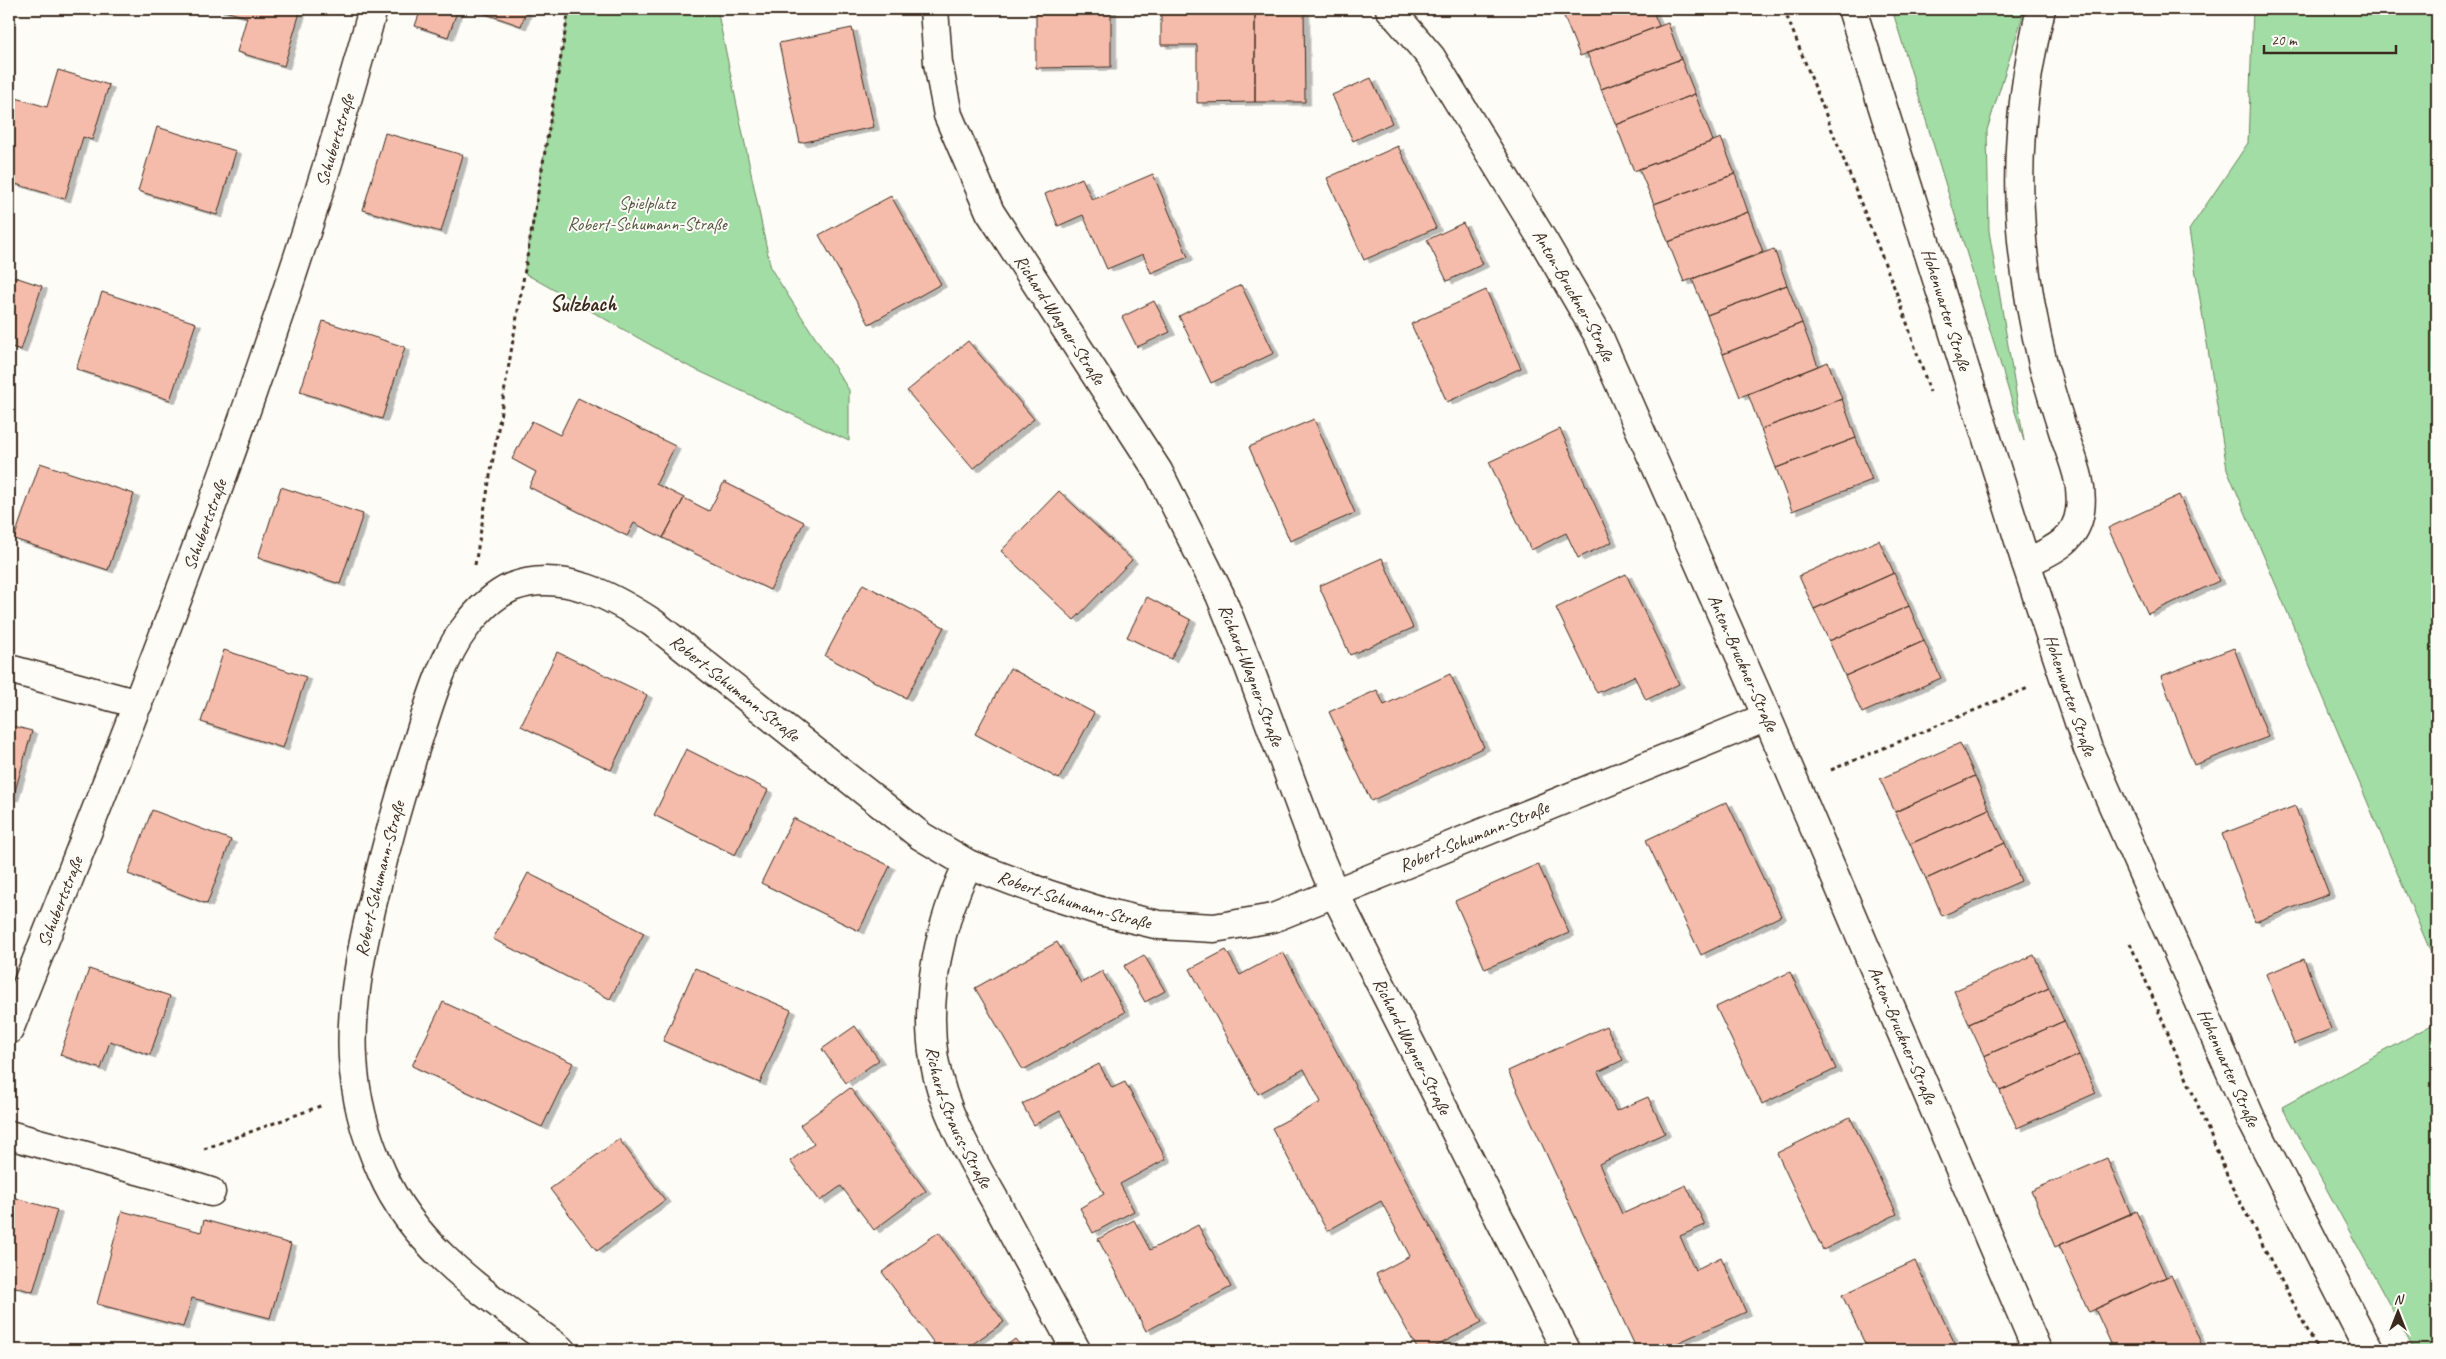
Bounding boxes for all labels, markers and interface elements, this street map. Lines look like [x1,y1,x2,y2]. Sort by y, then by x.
scale bar [2264,22,2396,54]
text: 20 m [2271,31,2298,50]
street label: Schubertstraße [311,91,359,189]
park label: Spielplatz Robert-Schumann-Straße [567,192,728,235]
street label: Anton-Bruckner-Straße [1528,225,1620,365]
street label: Hohenwarter Straße [1917,246,1976,374]
street label: Richard-Wagner-Straße [1010,251,1111,390]
district label: Sulzbach [550,290,617,318]
street label: Schubertstraße [178,475,232,573]
street label: Anton-Bruckner-Straße [1703,591,1783,736]
street label: Richard-Wagner-Straße [1214,601,1289,750]
street label: Robert-Schumann-Straße [666,630,805,747]
street label: Hohenwarter Straße [2040,632,2101,760]
street label: Robert-Schumann-Straße [1396,796,1553,877]
street label: Robert-Schumann-Straße [350,797,410,958]
street label: Schubertstraße [32,853,88,950]
street label: Robert-Schumann-Straße [995,865,1154,934]
street label: Anton-Bruckner-Straße [1864,963,1942,1108]
street label: Richard-Wagner-Straße [1368,974,1456,1119]
street label: Hohenwarter Straße [2193,1005,2265,1131]
street label: Richard-Strauss-Straße [921,1046,997,1193]
north arrow [2374,1286,2424,1336]
text: N [2394,1291,2405,1308]

